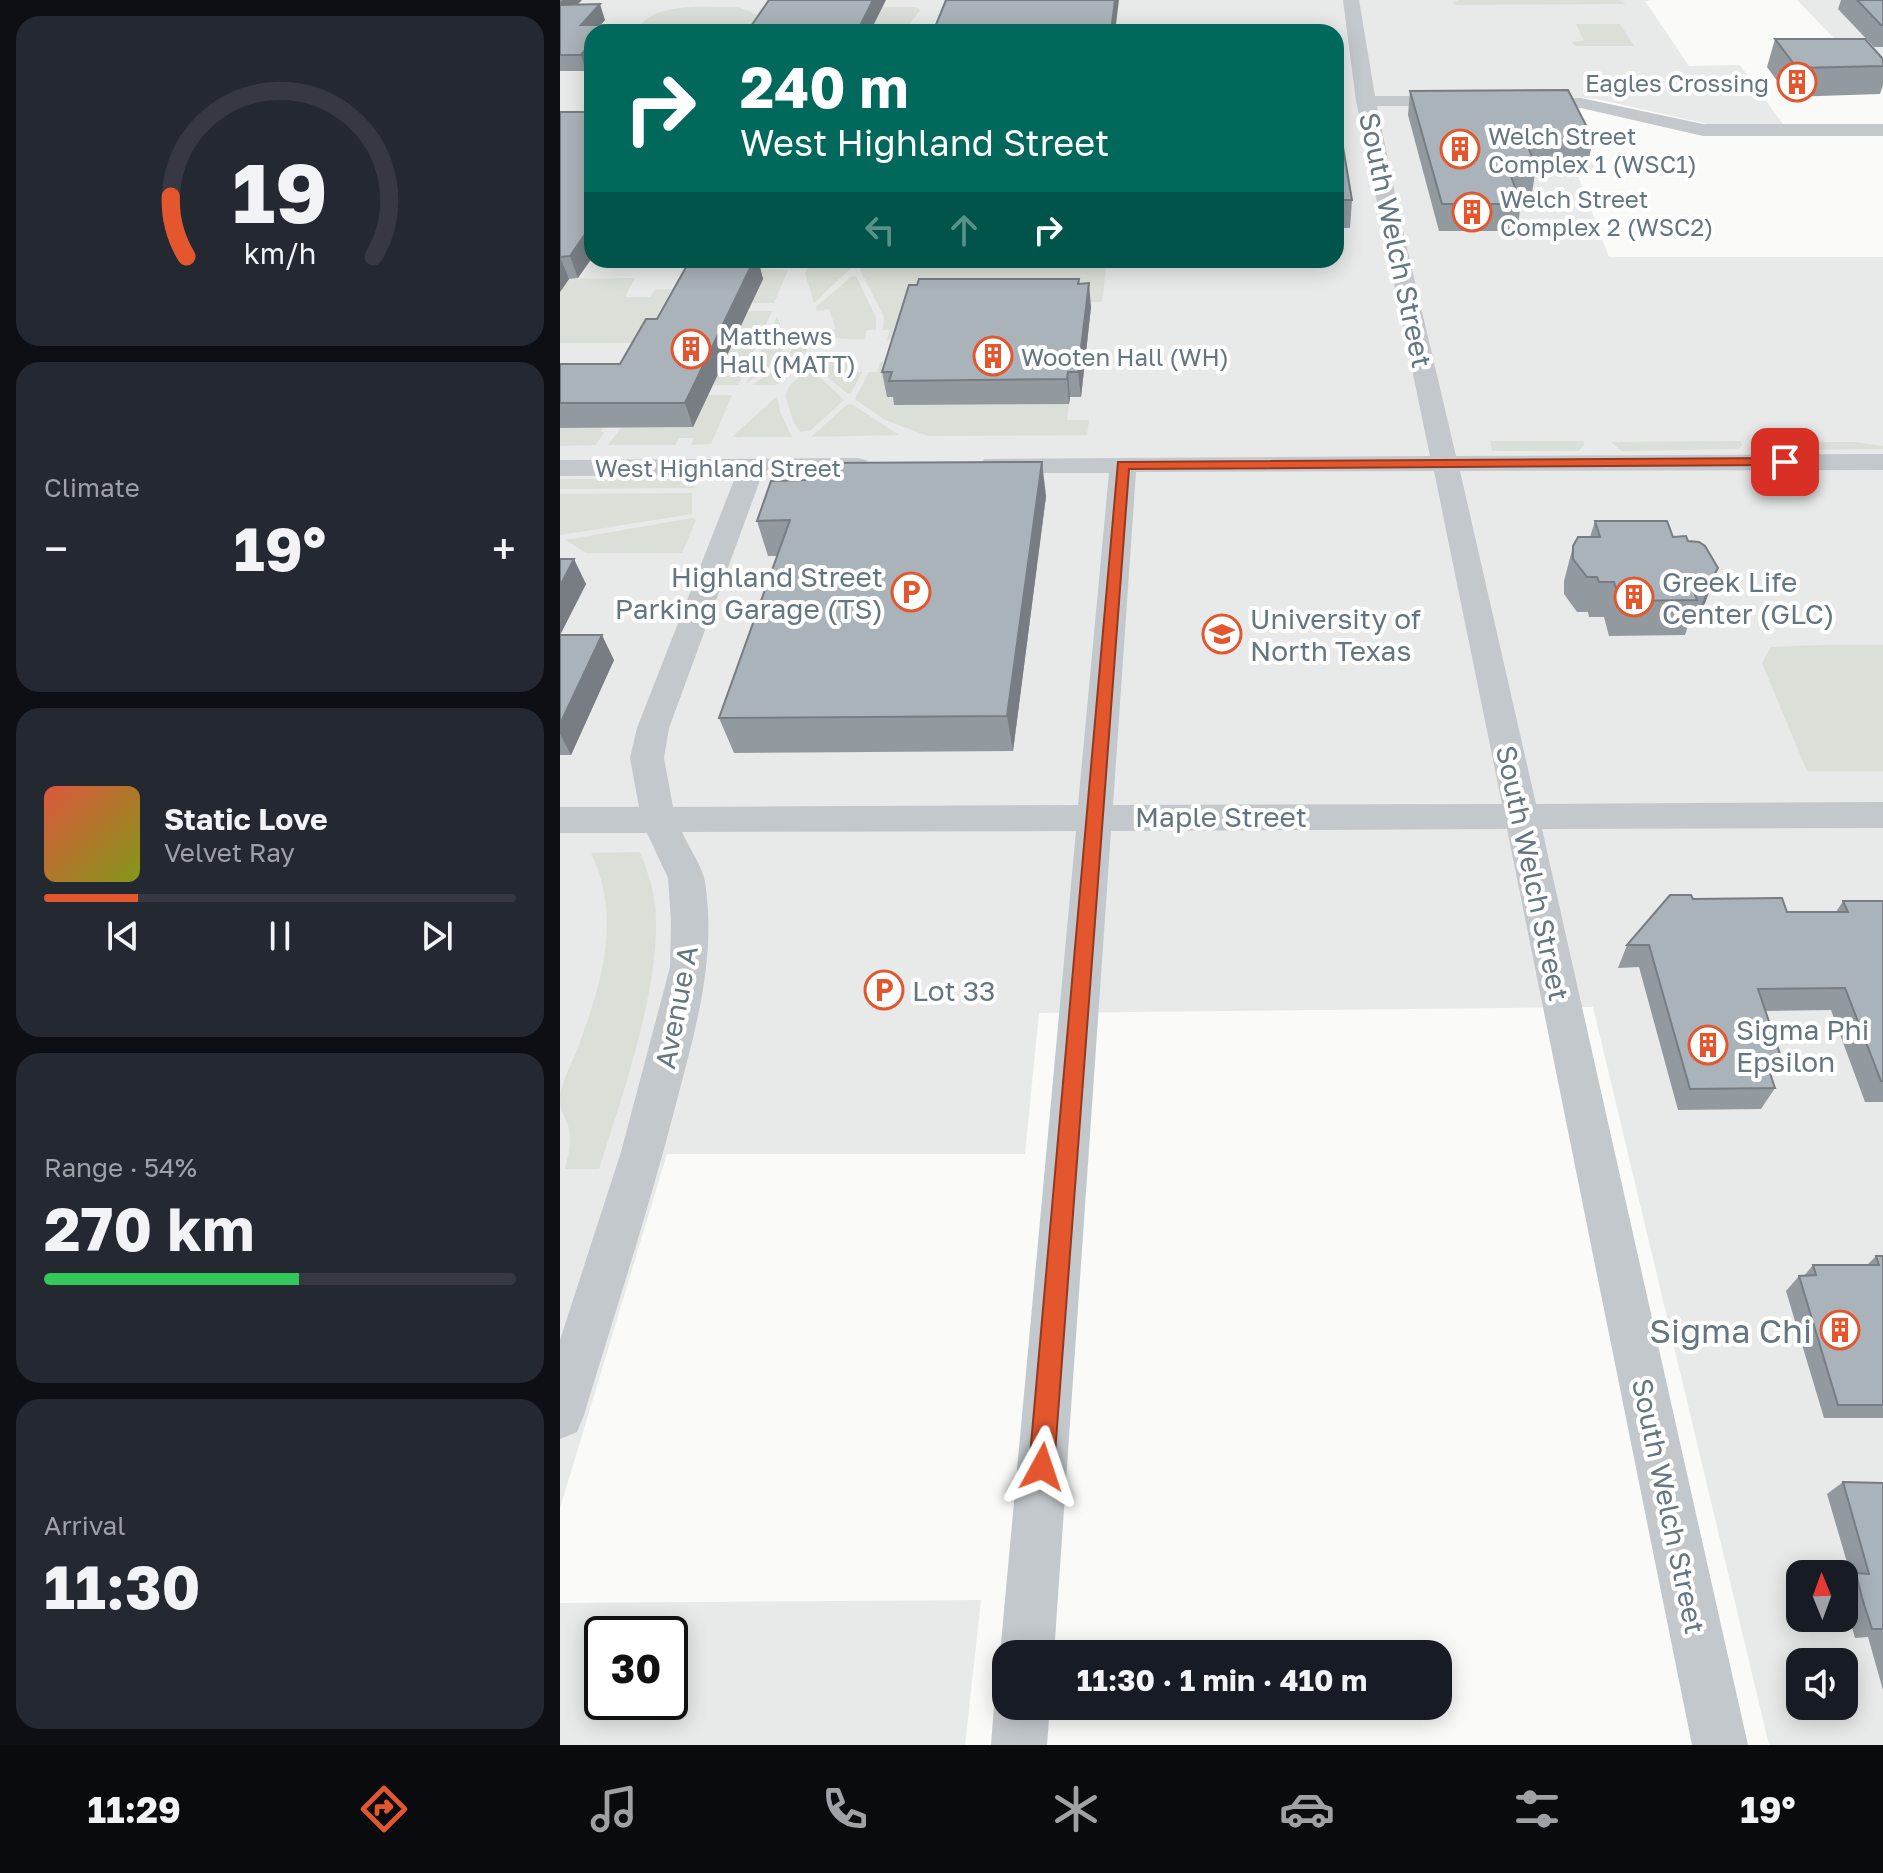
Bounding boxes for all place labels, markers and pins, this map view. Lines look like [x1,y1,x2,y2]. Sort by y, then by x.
building icon: Eagles Crossing [1776,61,1818,103]
place label: Eagles Crossing [1585,68,1769,97]
place label: Welch Street Complex 1 (WSC1) [1488,121,1697,178]
building icon: Welch Street Complex 1 (WSC1) [1439,128,1481,170]
place label: Welch Street Complex 2 (WSC2) [1500,184,1713,241]
building icon: Welch Street Complex 2 (WSC2) [1451,191,1493,233]
place label: Matthews Hall (MATT) [719,321,856,378]
building icon: Matthews Hall (MATT) [670,328,712,370]
building icon: Wooten Hall (WH) [972,335,1014,377]
place label: Wooten Hall (WH) [1021,342,1229,371]
pin [1751,428,1819,496]
place label: Highland Street Parking Garage (TS) [615,560,883,625]
place label: Greek Life Center (GLC) [1662,565,1834,630]
parking icon: Highland Street Parking Garage (TS) [890,571,932,613]
building icon: Greek Life Center (GLC) [1613,576,1655,618]
place label: University of North Texas [1250,602,1421,667]
school or university icon: University of North Texas [1201,613,1243,655]
parking icon: Lot 33 [863,969,905,1011]
place label: Lot 33 [912,974,995,1007]
place label: Sigma Phi Epsilon [1736,1013,1869,1078]
building icon: Sigma Phi Epsilon [1687,1024,1729,1066]
building icon: Sigma Chi [1819,1309,1861,1351]
place label: Sigma Chi [1649,1310,1812,1350]

